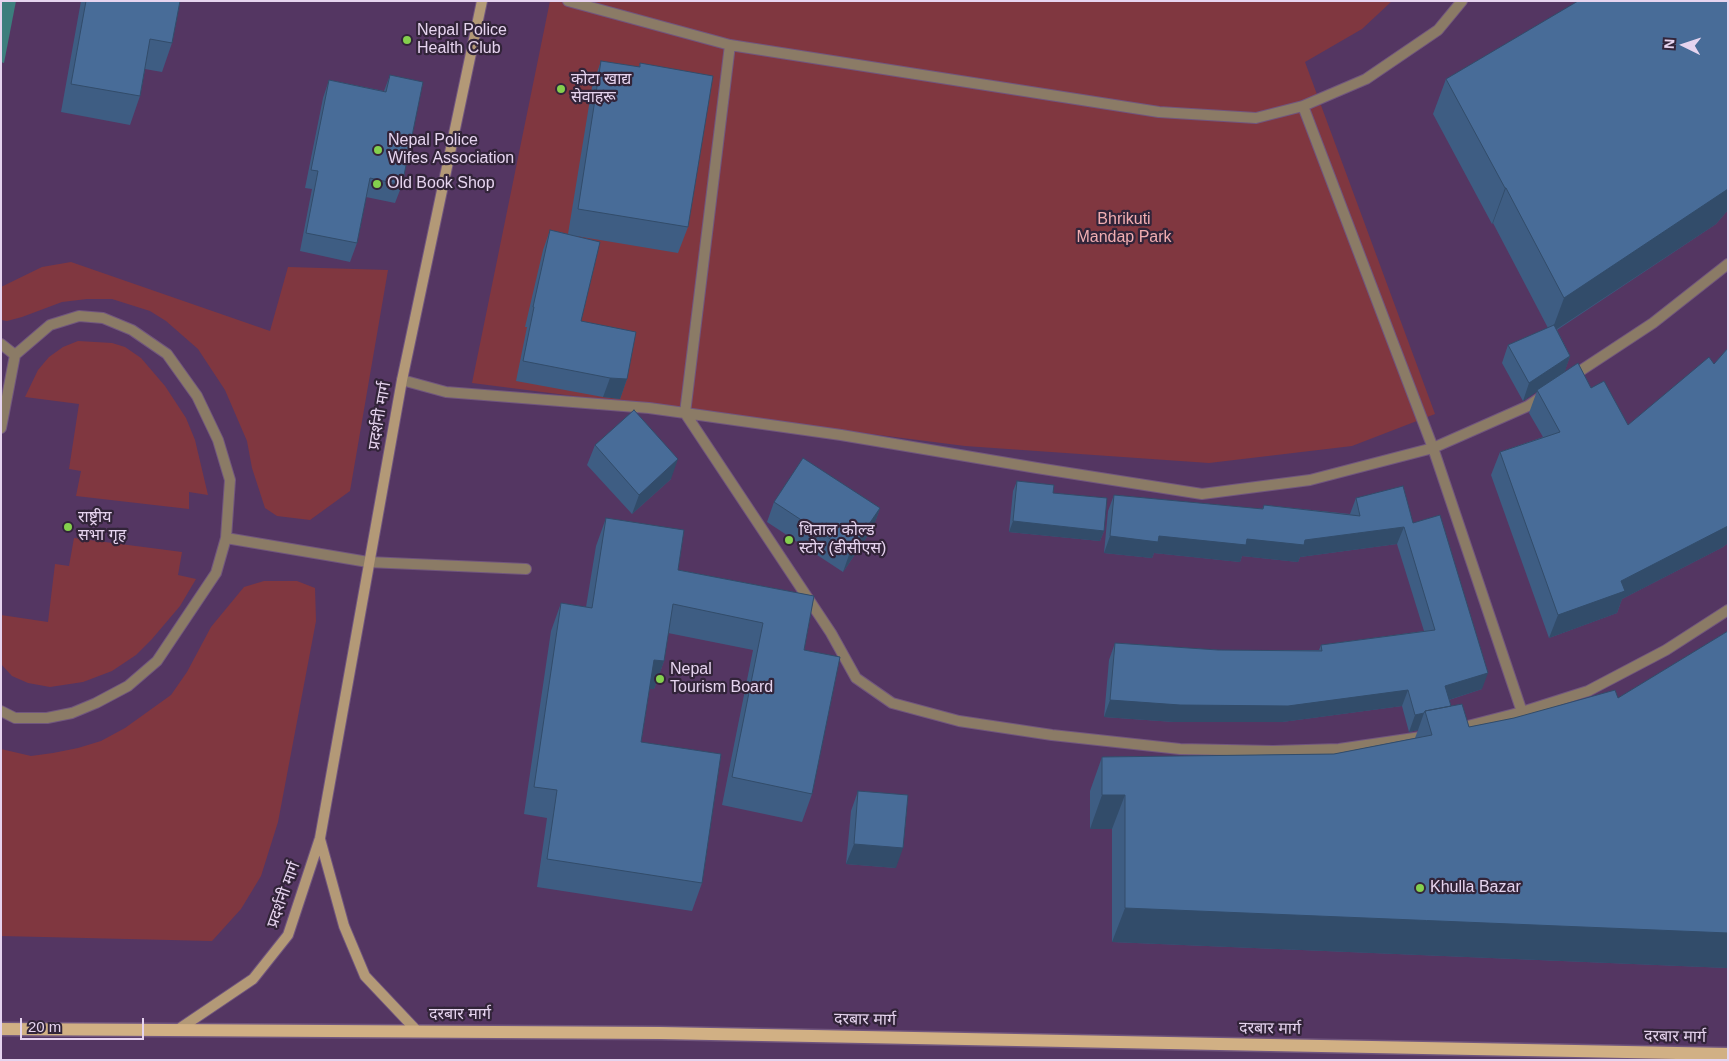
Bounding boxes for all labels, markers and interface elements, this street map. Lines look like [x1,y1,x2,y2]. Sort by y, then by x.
north arrow [1659,20,1709,70]
place label: Nepal Police Health Club [417,21,507,59]
marker: Nepal Police Health Club [401,34,413,46]
text: N [1661,38,1677,50]
place label: कोटा खाद्य सेवाहरू [571,70,631,108]
marker: कोटा खाद्य सेवाहरू [555,83,567,95]
place label: Nepal Police Wifes Association [388,131,514,169]
marker: Nepal Police Wifes Association [372,144,384,156]
place label: Old Book Shop [387,174,495,194]
marker: Old Book Shop [371,178,383,190]
park label: Bhrikuti Mandap Park [1076,210,1172,248]
street label: प्रदर्शनी मार्ग [365,381,395,451]
place label: राष्ट्रीय सभा गृह [78,508,126,546]
marker: राष्ट्रीय सभा गृह [62,521,74,533]
place label: धिताल कोल्ड स्टोर (डीसीएस) [799,521,886,559]
marker: धिताल कोल्ड स्टोर (डीसीएस) [783,534,795,546]
place label: Nepal Tourism Board [670,660,773,698]
marker: Nepal Tourism Board [654,673,666,685]
street label: प्रदर्शनी मार्ग [263,859,305,931]
place label: Khulla Bazar [1430,878,1521,898]
marker: Khulla Bazar [1414,882,1426,894]
street label: दरबार मार्ग [429,1005,491,1025]
scale bar [22,1008,146,1040]
street label: दरबार मार्ग [834,1010,896,1030]
text: 20 m [28,1018,61,1035]
street label: दरबार मार्ग [1239,1019,1301,1039]
street label: दरबार मार्ग [1644,1027,1706,1047]

